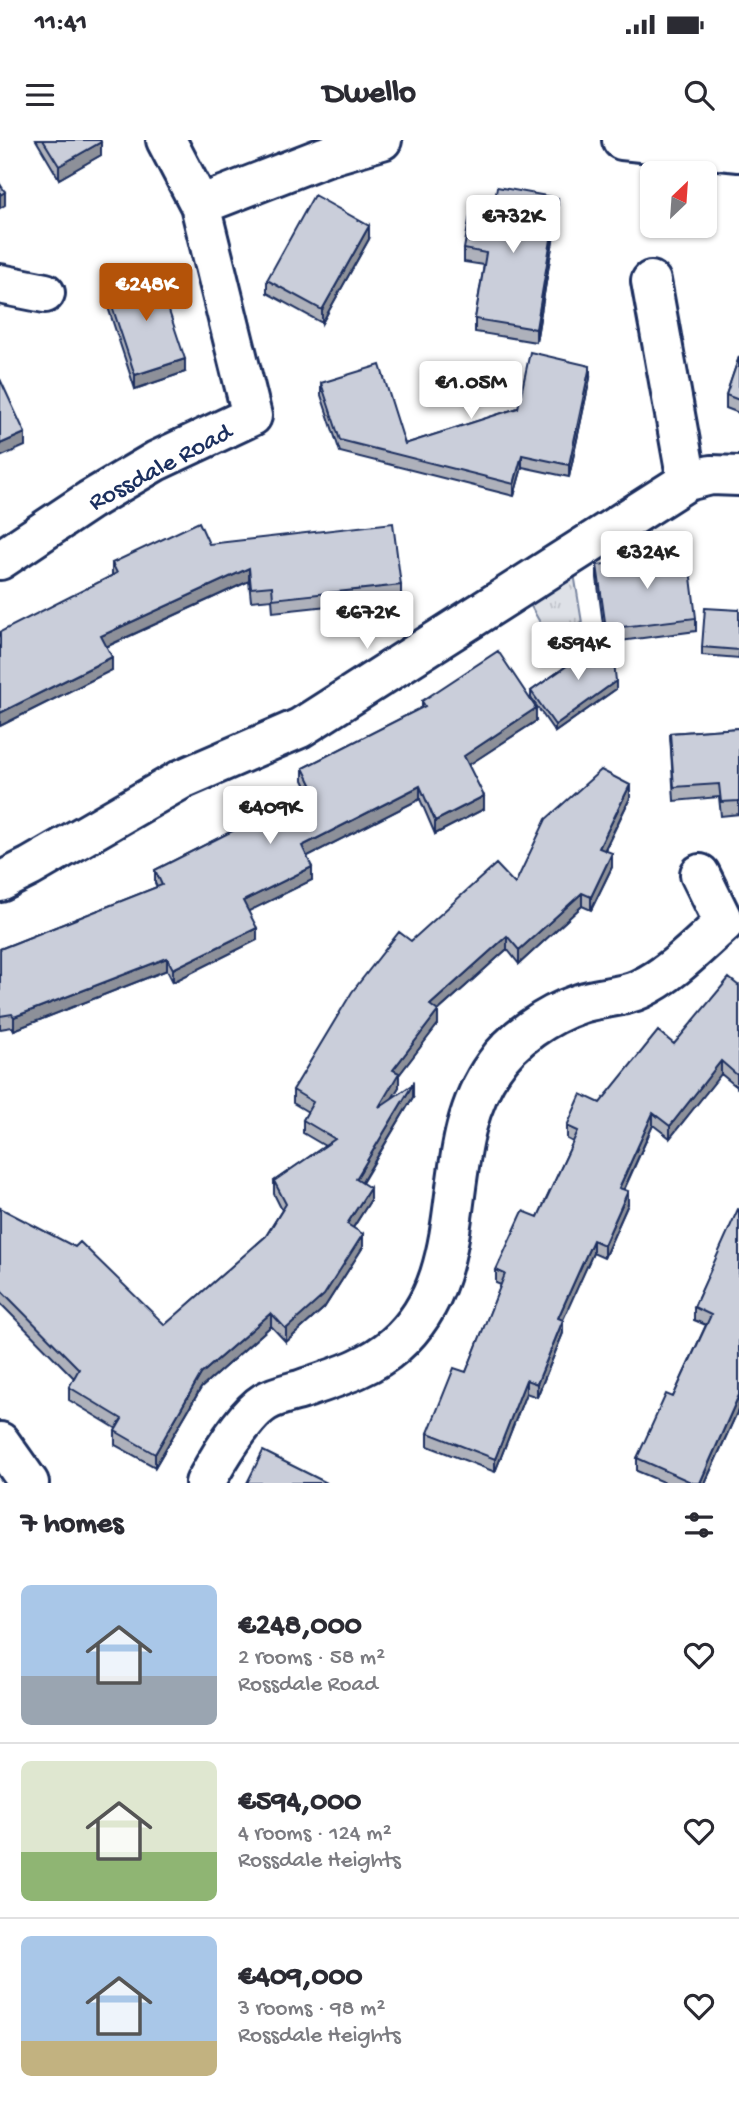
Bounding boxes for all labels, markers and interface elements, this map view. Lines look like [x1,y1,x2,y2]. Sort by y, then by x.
text: 11:41 [35,9,87,40]
icon: menu [21,76,59,114]
text: Dwello [323,76,416,114]
icon: search [680,76,718,114]
north arrow [640,161,718,238]
map controls [640,161,717,238]
pin: €732K [464,195,562,255]
text: €732K [482,204,544,231]
pin: €248K [97,264,195,323]
text: €248K [115,272,177,299]
pin: €1.05M [414,362,528,421]
text: €1.05M [435,370,507,397]
street label: Rossdale Road [84,417,240,520]
pin: €324K [598,532,696,591]
text: €324K [617,540,677,567]
pin: €672K [318,592,416,651]
text: €672K [336,600,398,627]
pin: €594K [529,622,627,682]
text: €594K [548,631,608,658]
pin: €409K [221,786,319,846]
text: €409K [239,795,301,822]
icon: filters [680,1506,718,1544]
text: 7 homes [21,1508,123,1543]
text: €248,000 [238,1610,362,1645]
icon: home [77,1613,161,1697]
icon: heart [680,1636,718,1674]
text: 2 rooms · 58 m² [238,1645,385,1672]
text: Rossdale Road [238,1672,378,1699]
text: €594,000 [238,1786,361,1821]
icon: home [77,1789,161,1873]
icon: heart [680,1812,718,1850]
text: 4 rooms · 124 m² [238,1821,392,1848]
text: Rossdale Heights [238,1848,401,1875]
text: €409,000 [238,1961,363,1996]
icon: home [77,1964,161,2048]
icon: heart [680,1987,718,2025]
text: 3 rooms · 98 m² [238,1996,385,2023]
text: Rossdale Heights [238,2023,401,2050]

